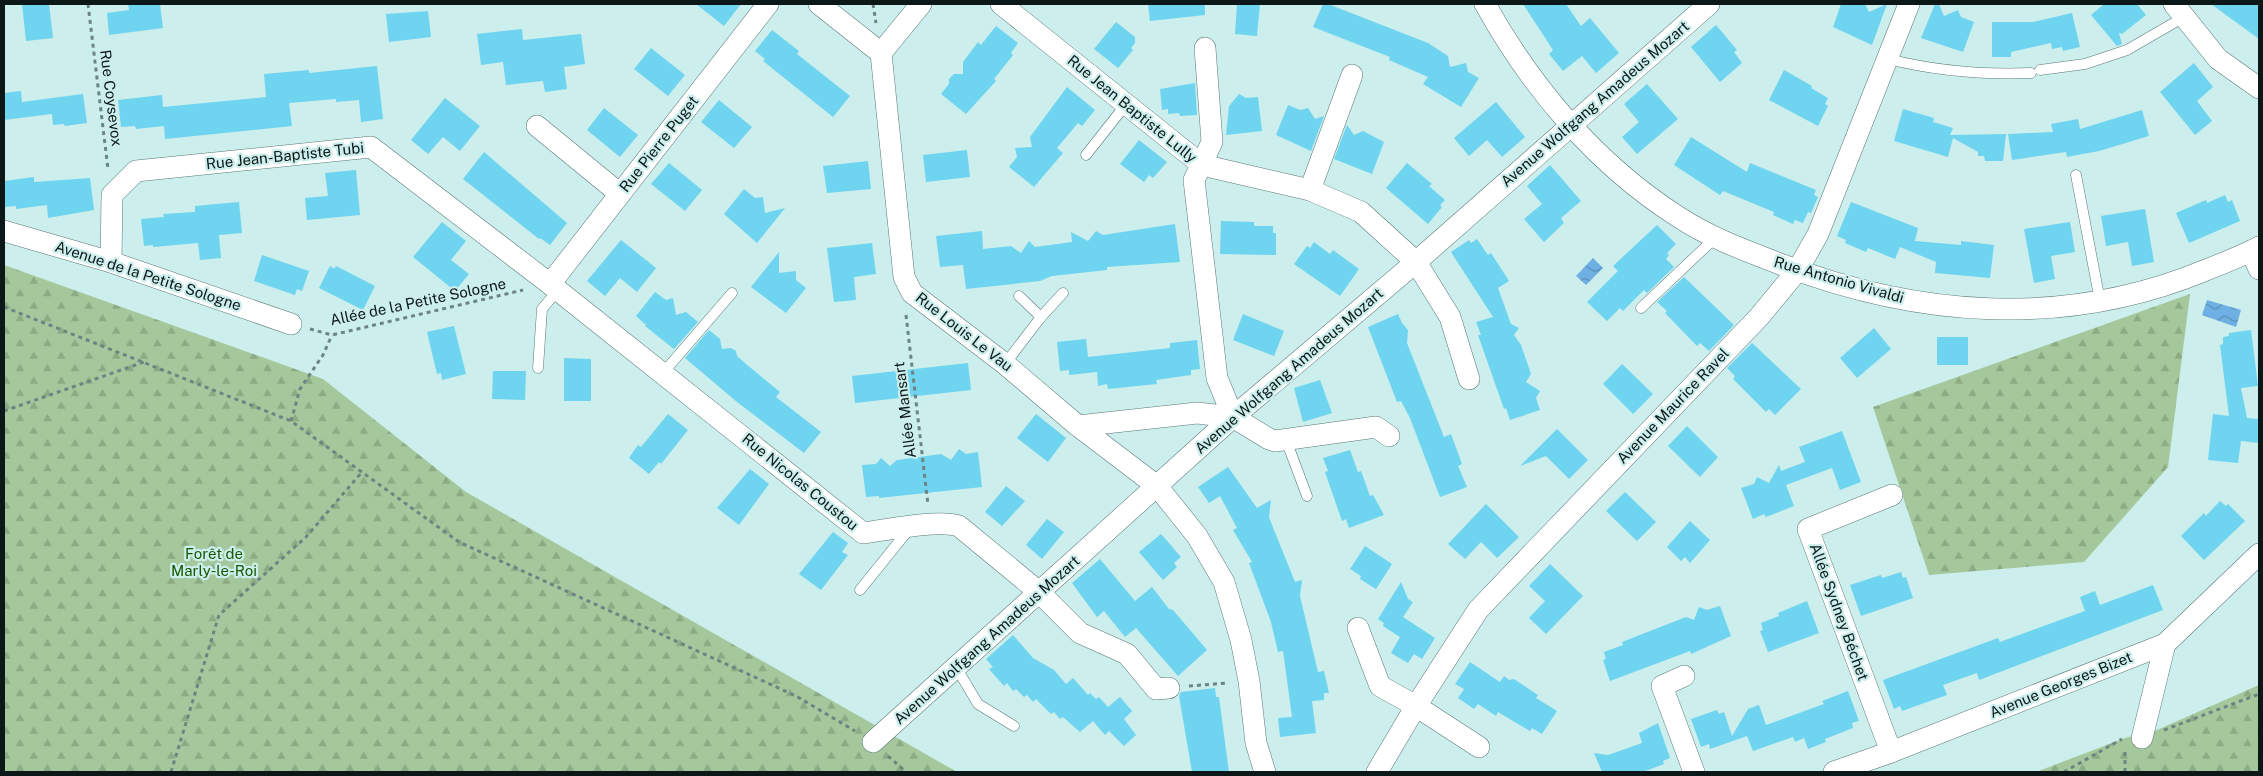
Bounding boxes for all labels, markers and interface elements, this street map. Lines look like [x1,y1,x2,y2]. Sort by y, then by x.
street label: Avenue Wolfgang Amadeus Mozart [1497,17,1692,190]
street label: Rue Coysevox [97,49,126,147]
street label: Rue Jean Baptiste Lully [1064,51,1200,166]
street label: Rue Pierre Puget [616,92,702,195]
street label: Rue Jean-Baptiste Tubi [205,139,365,172]
street label: Avenue de la Petite Sologne [53,237,243,314]
street label: Rue Antonio Vivaldi [1772,253,1906,306]
street label: Allée de la Petite Sologne [328,275,507,328]
street label: Avenue Wolfgang Amadeus Mozart [1191,284,1386,457]
street label: Rue Louis Le Vau [913,289,1016,375]
street label: Avenue Maurice Ravel [1613,344,1732,467]
street label: Allée Mansart [890,361,919,459]
street label: Rue Nicolas Coustou [739,430,862,534]
street label: Allée Sydney Béchet [1807,541,1872,683]
park label: Forêt de Marly-le-Roi [171,545,257,579]
street label: Avenue Wolfgang Amadeus Mozart [890,552,1083,727]
street label: Avenue Georges Bizet [1987,648,2135,721]

